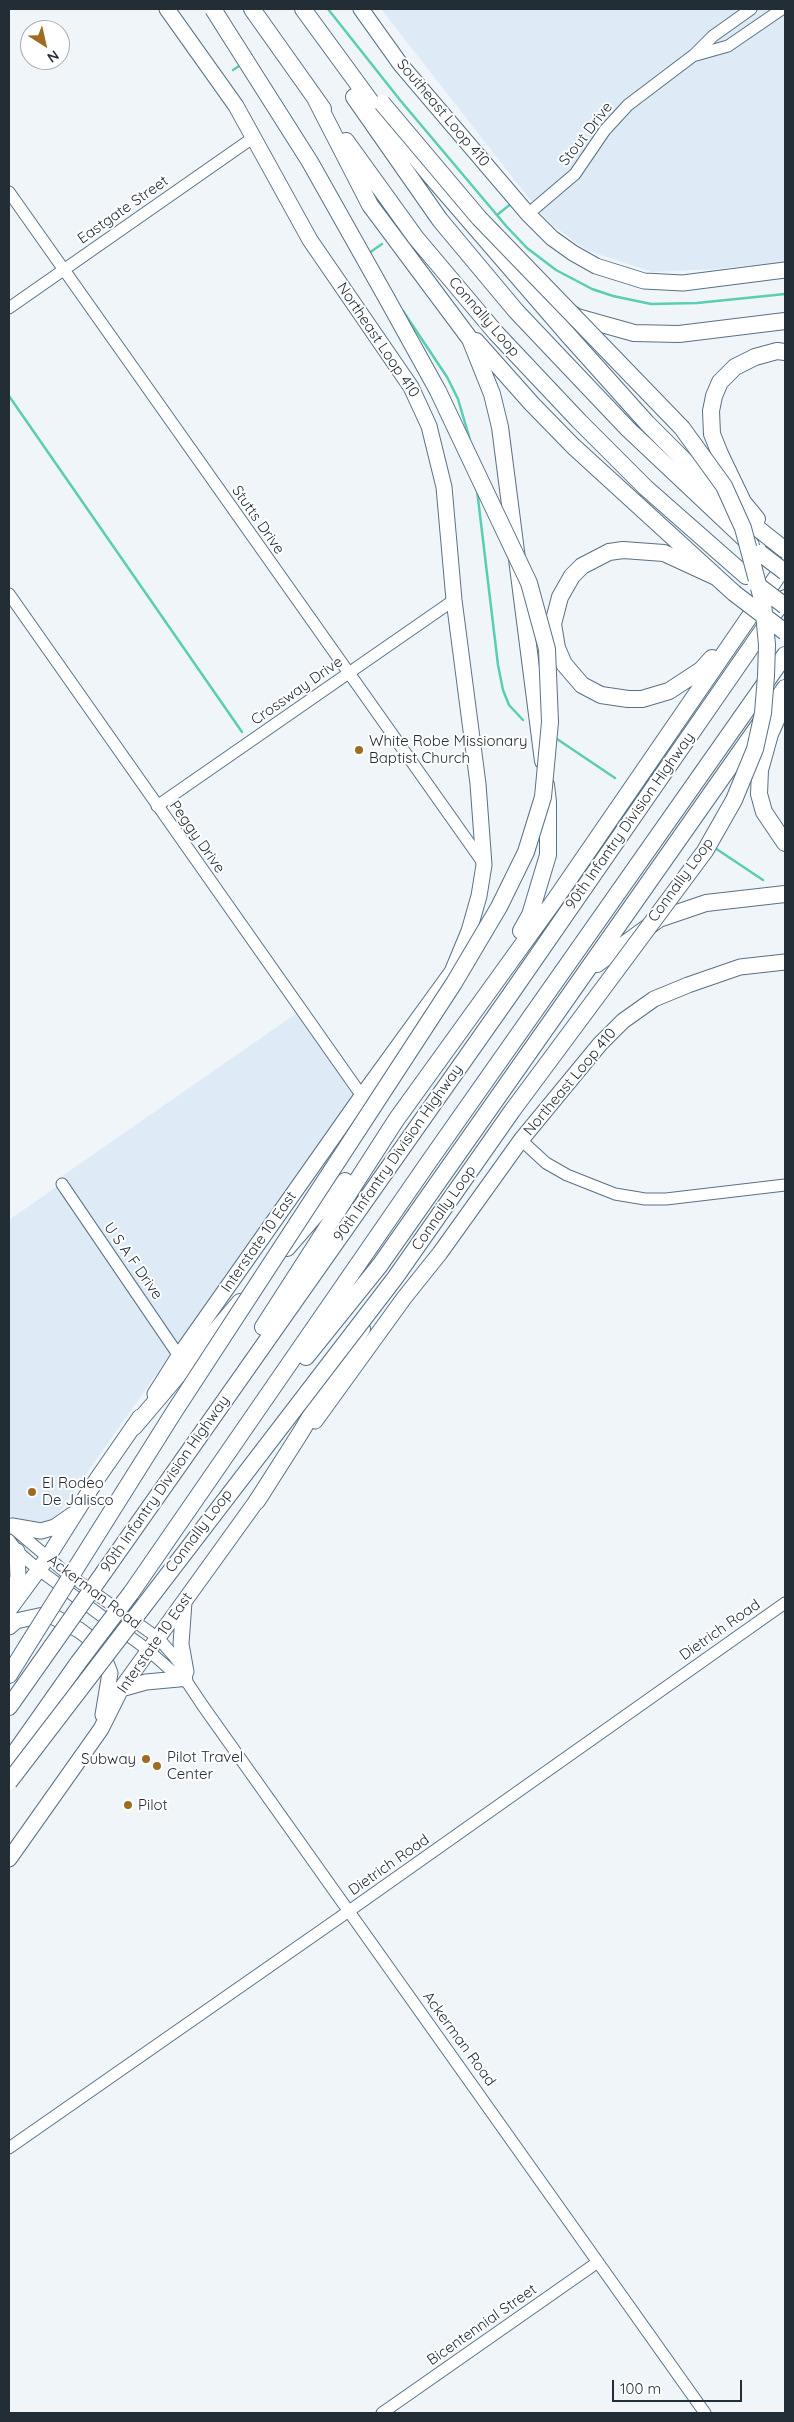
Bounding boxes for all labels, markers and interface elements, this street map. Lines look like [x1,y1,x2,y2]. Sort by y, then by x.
north arrow [20,20,70,70]
text: N [44,46,62,67]
street label: Southeast Loop 410 [393,55,493,171]
street label: Stout Drive [555,98,617,170]
street label: Eastgate Street [74,172,172,248]
street label: Connally Loop [444,273,524,361]
street label: Northeast Loop 410 [333,279,423,401]
street label: Stutts Drive [228,482,288,558]
street label: Crossway Drive [248,653,346,729]
street label: 90th Infantry Division Highway [562,729,698,913]
place label: White Robe Missionary Baptist Church [369,732,528,767]
marker: White Robe Missionary Baptist Church [353,744,365,756]
street label: Peggy Drive [165,797,229,877]
street label: Connally Loop [644,834,718,926]
street label: Northeast Loop 410 [520,1025,620,1139]
street label: 90th Infantry Division Highway [330,1061,466,1245]
street label: Connally Loop [408,1162,480,1254]
street label: Interstate 10 East [218,1188,300,1296]
street label: U S A F Drive [100,1219,166,1303]
street label: 90th Infantry Division Highway [97,1392,233,1576]
place label: El Rodeo De Jalisco [42,1474,114,1509]
marker: El Rodeo De Jalisco [26,1486,38,1498]
street label: Connally Loop [162,1486,236,1576]
street label: Ackerman Road [44,1551,144,1633]
street label: Interstate 10 East [114,1589,196,1697]
street label: Dietrich Road [676,1596,764,1664]
place label: Pilot Travel Center [167,1748,243,1783]
place label: Subway [81,1750,136,1768]
marker: Subway [140,1753,152,1765]
marker: Pilot Travel Center [151,1760,163,1772]
place label: Pilot [138,1796,168,1814]
marker: Pilot [122,1799,134,1811]
street label: Dietrich Road [345,1831,433,1899]
street label: Ackerman Road [419,1988,499,2090]
street label: Bicentennial Street [424,2280,540,2370]
scale bar [614,2370,744,2402]
text: 100 m [620,2379,661,2398]

